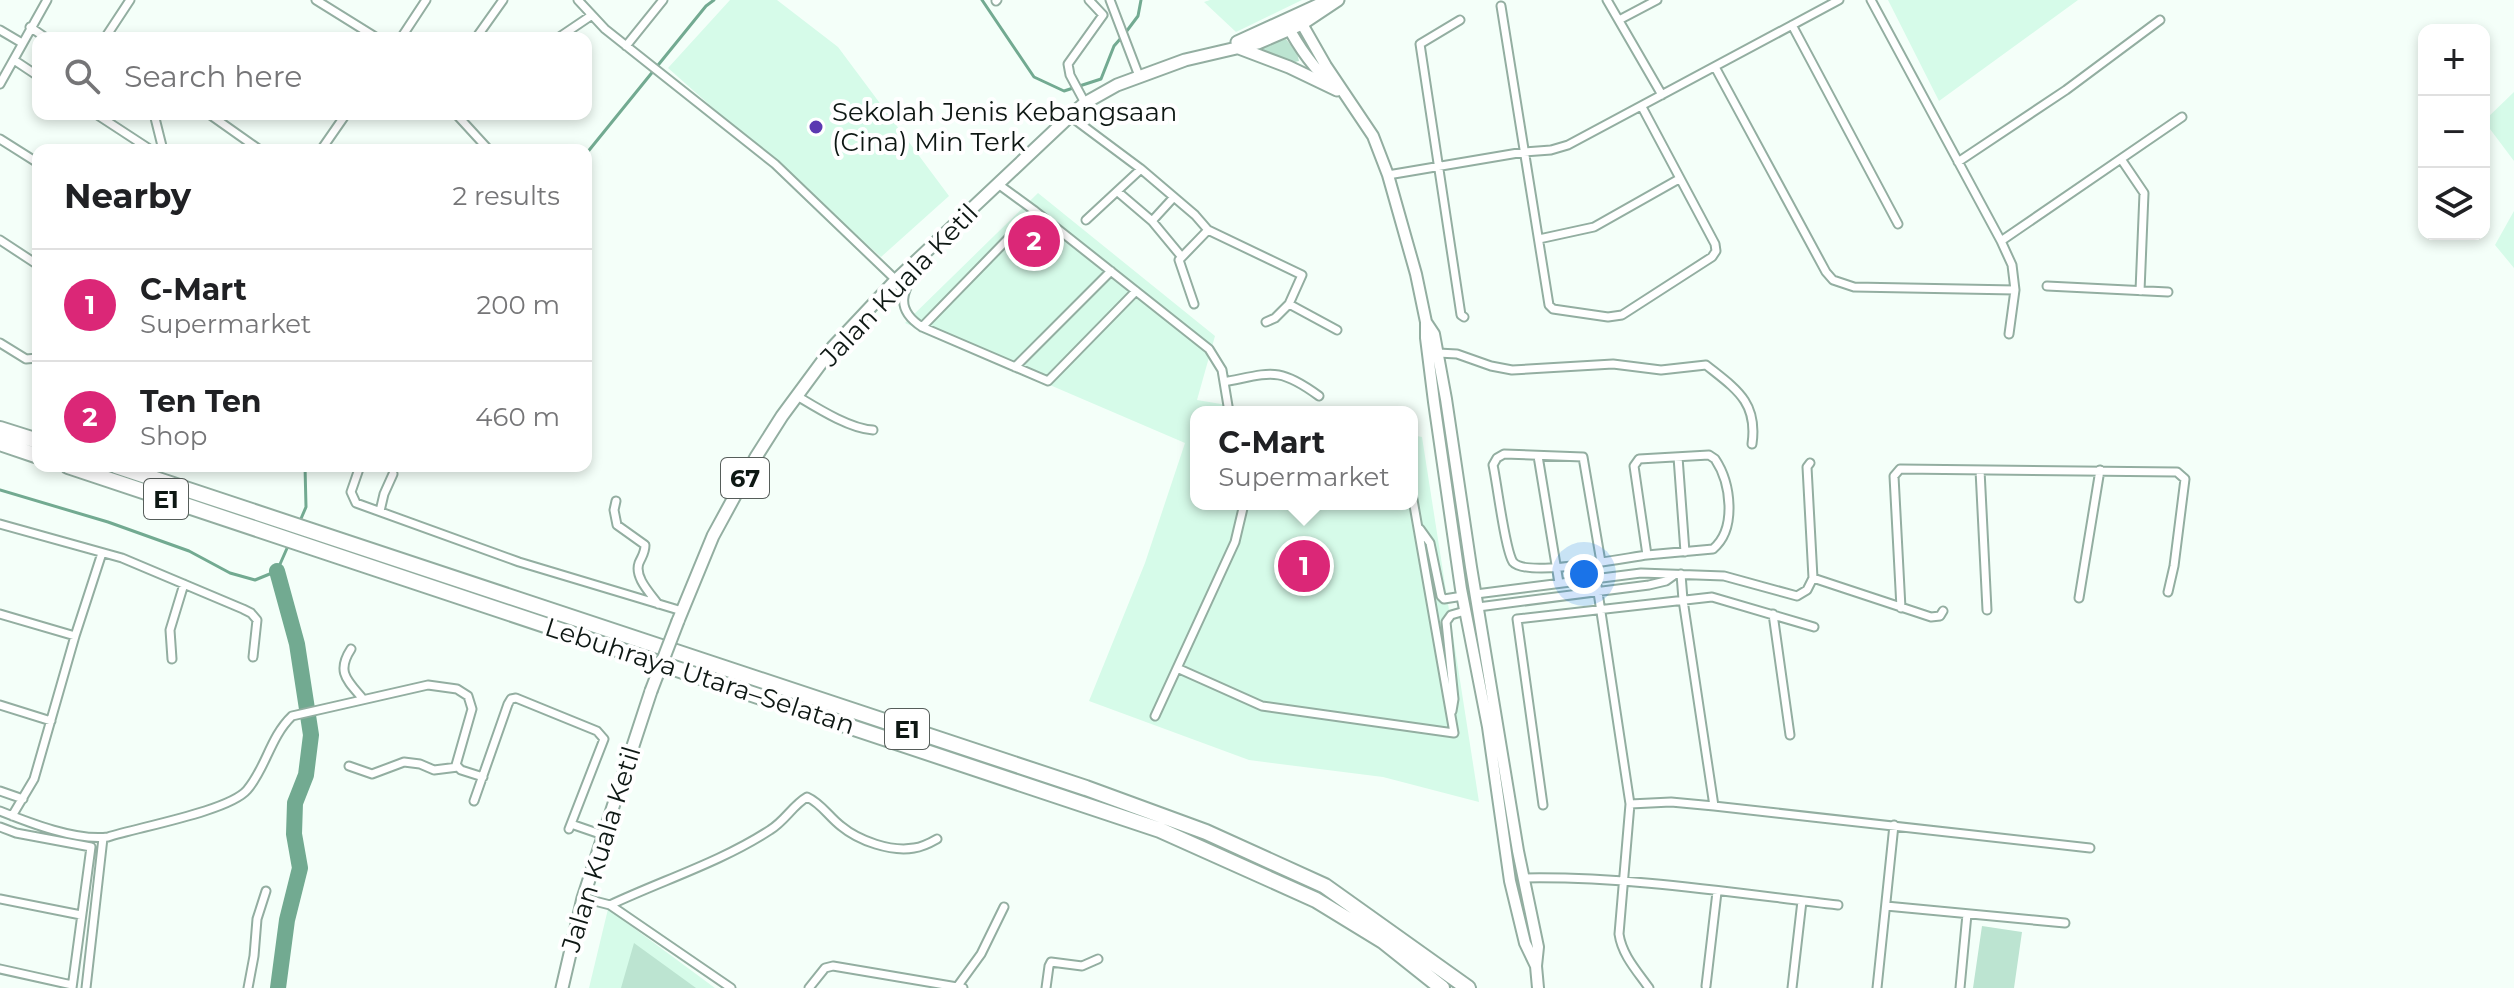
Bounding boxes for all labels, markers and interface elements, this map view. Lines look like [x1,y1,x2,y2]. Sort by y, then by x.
map controls [2418,24,2490,240]
button: + [2418,24,2490,96]
search box [32,32,592,120]
icon: search [60,54,104,98]
text: Search here [124,58,302,95]
place label: Sekolah Jenis Kebangsaan (Cina) Min Terk [832,96,1177,158]
button: − [2418,96,2490,168]
marker: Sekolah Jenis Kebangsaan (Cina) Min Terk [807,118,825,136]
button: layers [2418,168,2490,240]
text: Nearby [64,175,191,217]
text: 2 results [452,180,560,212]
street label: Jalan Kuala Ketil [813,197,985,373]
pin: 2 [1008,211,1060,271]
text: C-Mart [140,271,247,308]
text: 1 [85,289,95,321]
text: 200 m [476,289,560,321]
text: Supermarket [140,308,311,340]
text: Ten Ten [140,383,262,420]
text: 2 [82,401,98,433]
text: 460 m [475,401,560,433]
popup [1190,406,1418,510]
text: Shop [140,420,208,452]
text: C-Mart [1218,424,1325,461]
road number: 67 [721,458,769,498]
text: Supermarket [1218,461,1390,493]
road number: E1 [144,479,188,519]
pin: 1 [1278,536,1330,596]
your location [1564,554,1604,594]
street label: Lebuhraya Utara–Selatan [541,611,859,741]
road number: E1 [885,709,929,749]
street label: Jalan Kuala Ketil [554,742,647,957]

